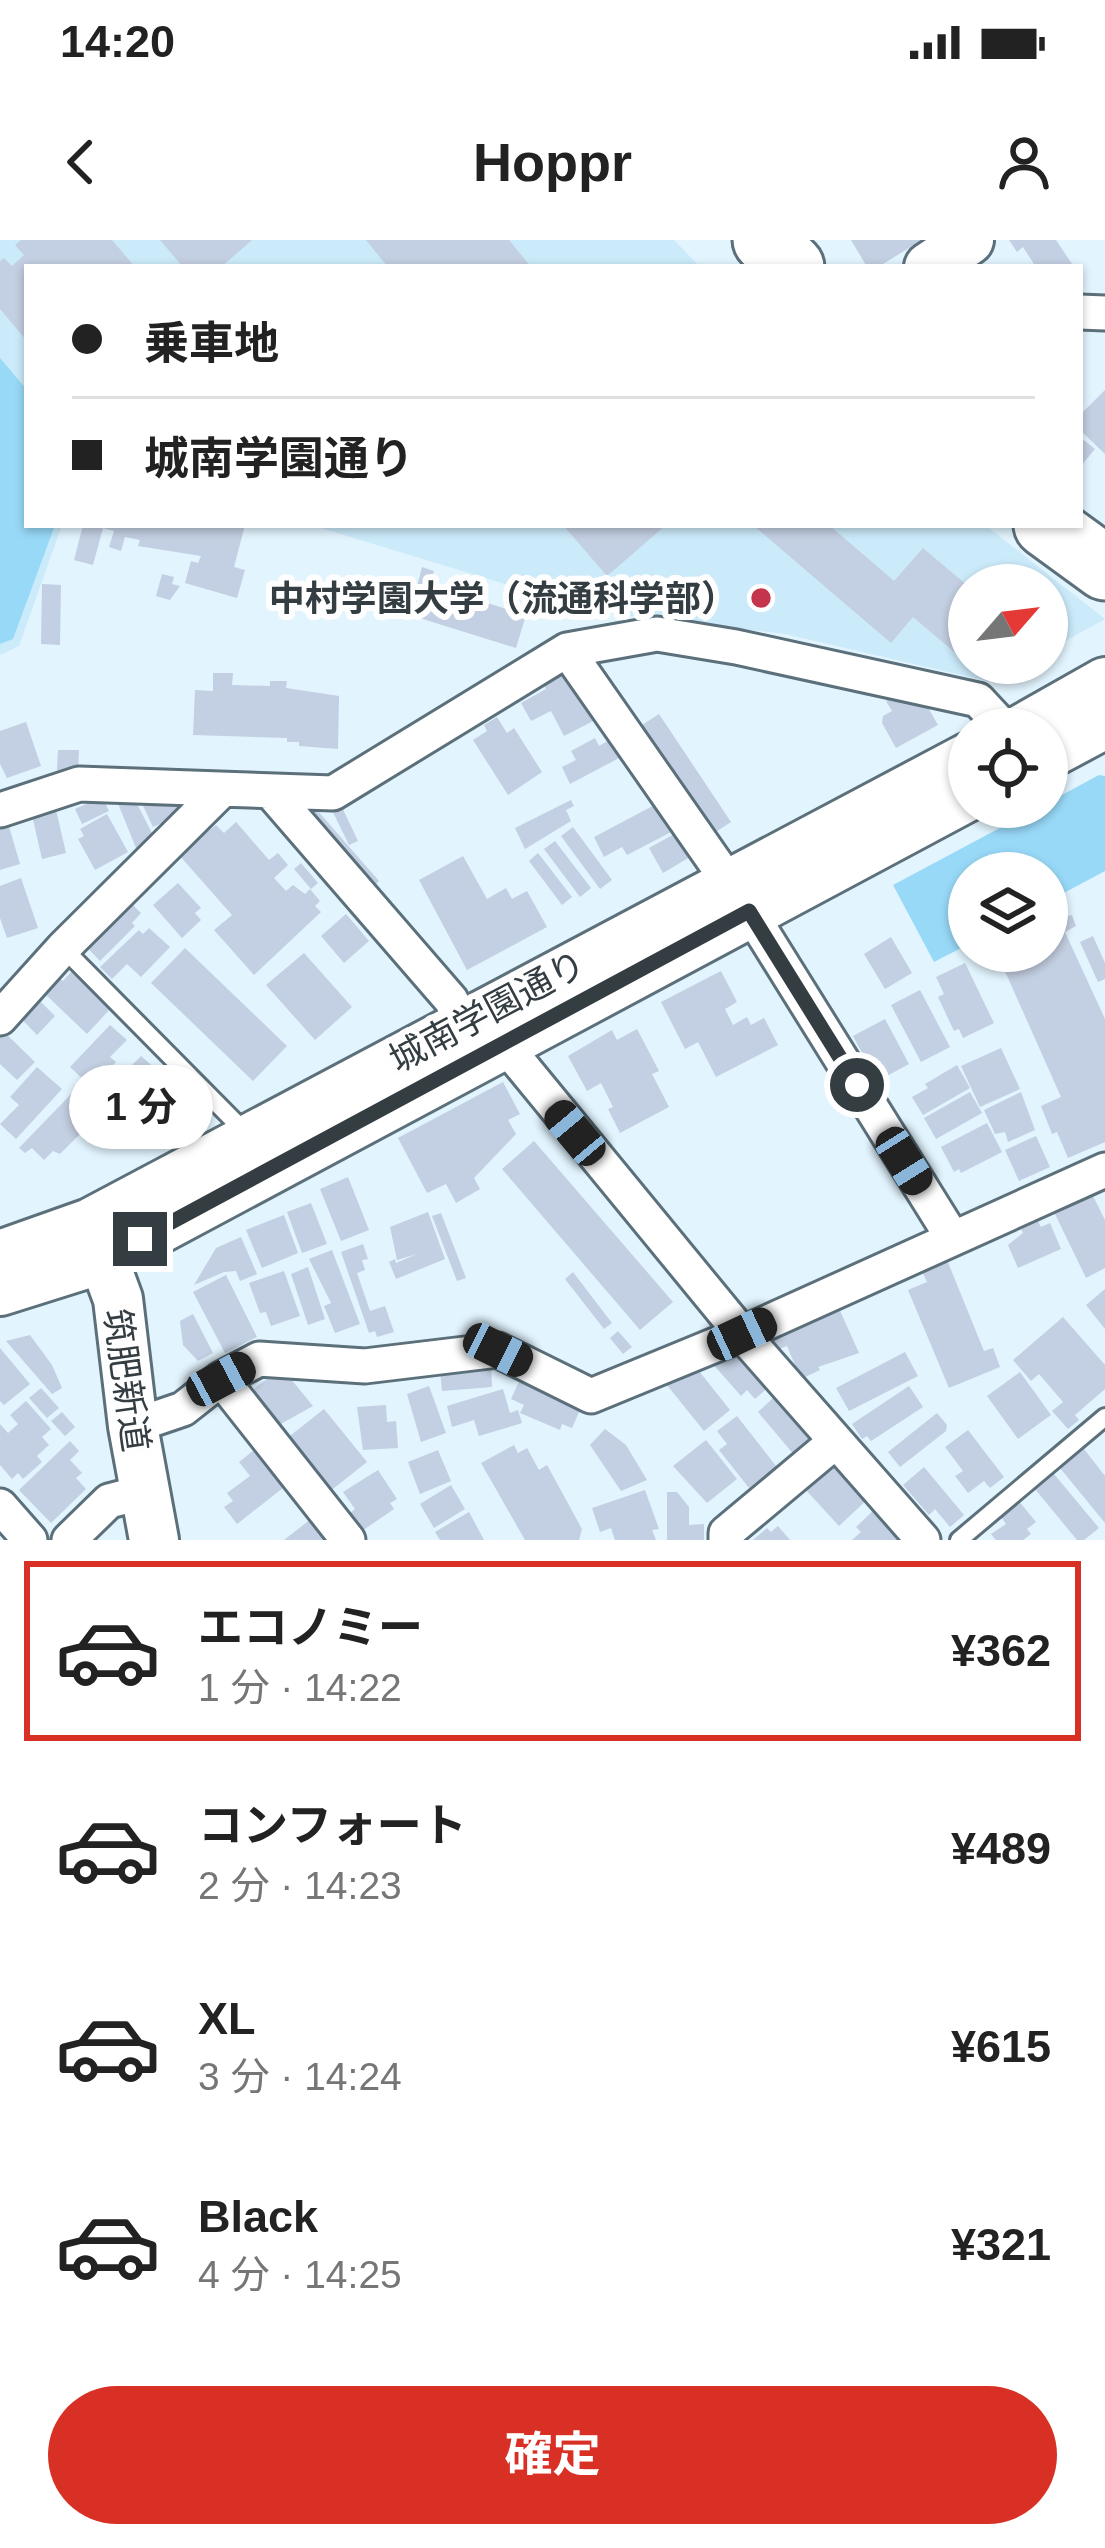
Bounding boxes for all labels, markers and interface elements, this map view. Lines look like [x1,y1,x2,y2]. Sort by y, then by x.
text: 14:20 [60,16,175,67]
icon: back [48,129,114,195]
icon: person [991,129,1057,195]
text: Hoppr [473,132,632,192]
text: 乗車地 [144,318,279,369]
text: 城南学園通り [144,433,414,484]
north arrow [948,564,1068,684]
map controls [948,564,1068,972]
place label: 中村学園大学（流通科学部） [269,578,737,619]
marker: 中村学園大学（流通科学部） [748,585,774,611]
button: locate [948,708,1068,828]
button: layers [948,852,1068,972]
street label: 城南学園通り [382,943,592,1080]
route start [830,1058,884,1112]
callout: 1 分 [68,1065,212,1149]
text: 1 分 [105,1085,177,1128]
car [538,1094,612,1172]
car [870,1121,938,1201]
route end [113,1212,167,1266]
car [702,1302,782,1366]
street label: 筑肥新道 [96,1306,157,1454]
car [458,1318,538,1382]
car [181,1346,261,1412]
icon: car [54,1597,162,1705]
text: エコノミー [198,1602,423,1653]
text: ¥362 [951,1625,1051,1676]
text: 1 分 · 14:22 [198,1666,402,1709]
icon: car [54,1795,162,1903]
text: コンフォート [198,1800,467,1851]
text: ¥489 [951,1823,1051,1874]
text: 2 分 · 14:23 [198,1864,402,1907]
icon: car [54,1993,162,2101]
text: XL [198,1993,256,2044]
text: ¥615 [951,2021,1051,2072]
text: 3 分 · 14:24 [198,2055,402,2098]
icon: car [54,2191,162,2299]
text: Black [198,2191,318,2242]
text: ¥321 [951,2219,1051,2270]
text: 4 分 · 14:25 [198,2253,402,2296]
button: 確定 [48,2386,1057,2524]

